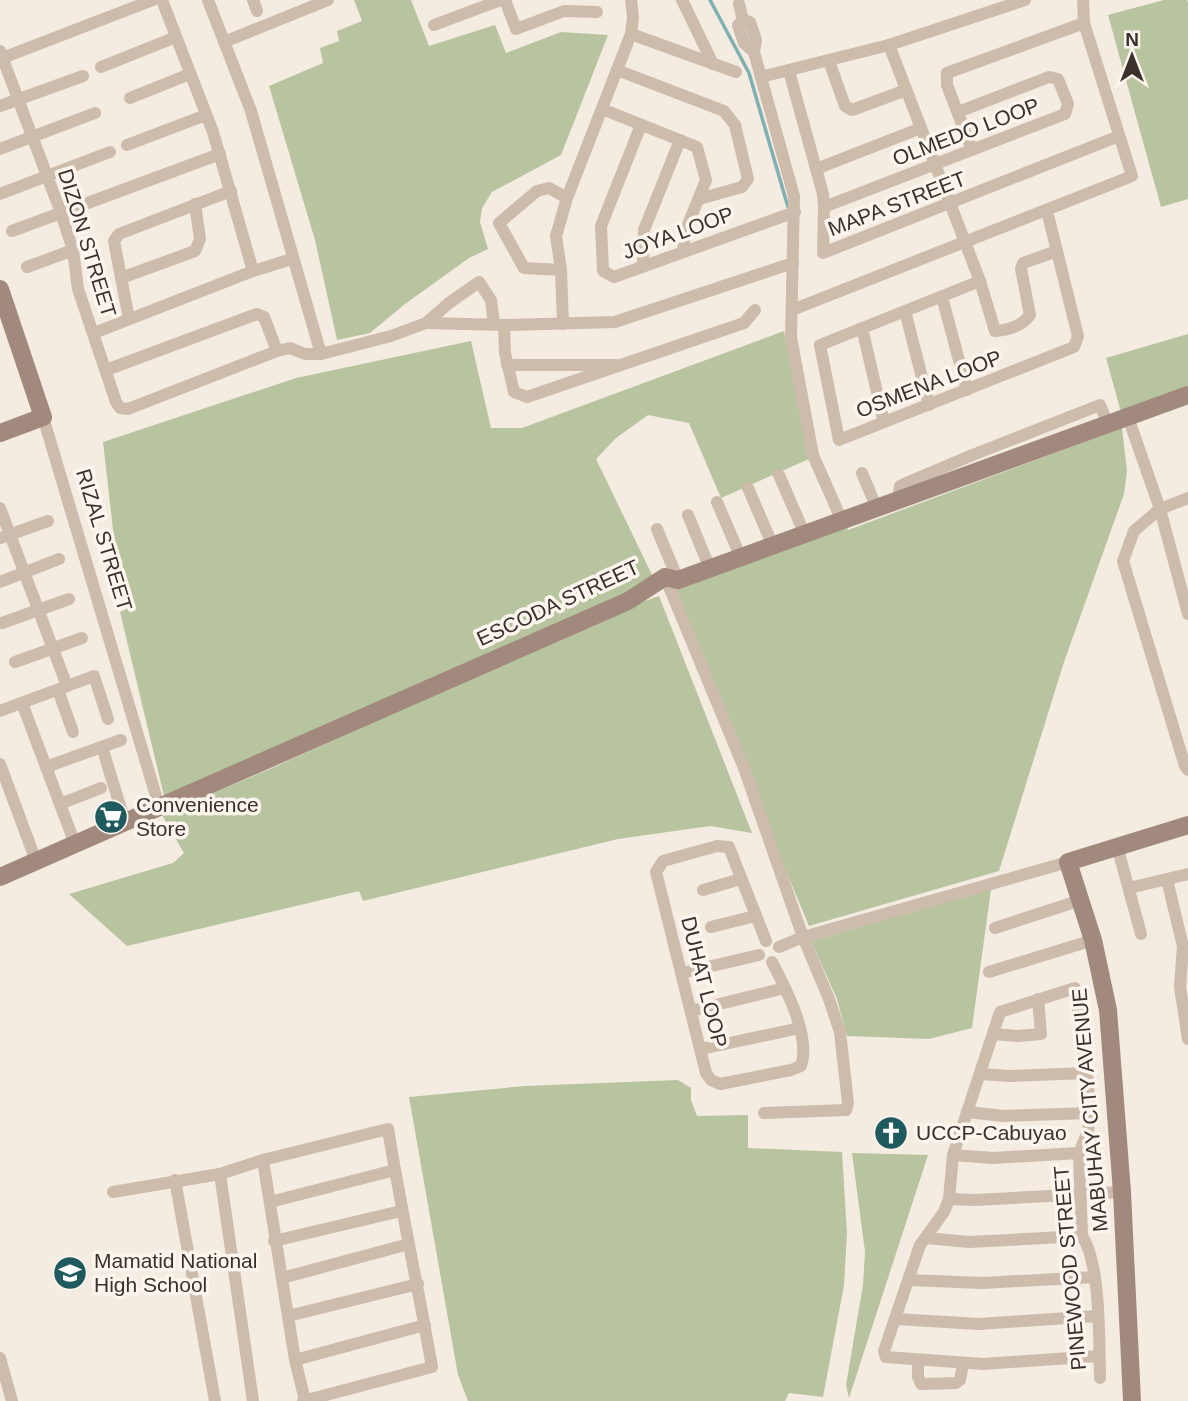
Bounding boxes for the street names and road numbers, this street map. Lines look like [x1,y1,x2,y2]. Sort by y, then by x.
street label: OLMEDO LOOP [889,93,1042,170]
street label: DIZON STREET [54,166,121,320]
street label: MAPA STREET [825,167,969,240]
street label: JOYA LOOP [619,202,736,263]
street label: OSMENA LOOP [853,345,1005,422]
street label: RIZAL STREET [72,466,137,614]
street label: ESCODA STREET [473,555,643,650]
street label: DUHAT LOOP [677,914,732,1050]
street label: MABUHAY CITY AVENUE [1067,987,1112,1233]
street label: PINEWOOD STREET [1049,1165,1090,1371]

